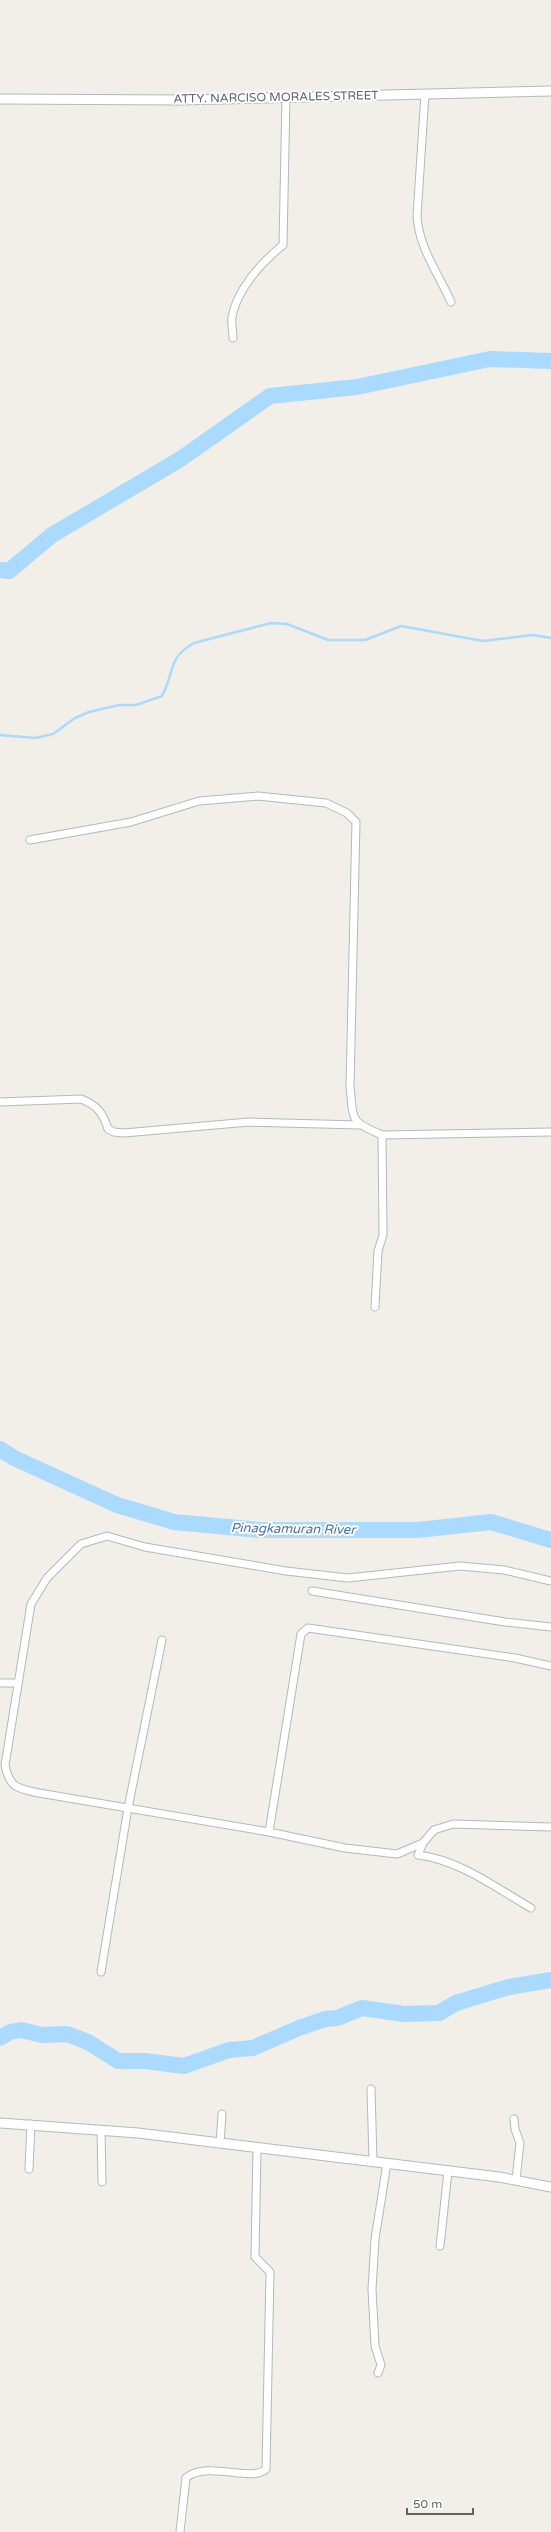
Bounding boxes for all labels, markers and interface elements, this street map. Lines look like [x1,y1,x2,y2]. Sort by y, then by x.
street label: ATTY. NARCISO MORALES STREET [173,88,379,106]
water label: Pinagkamuran River [231,1520,357,1538]
scale bar [407,2490,473,2516]
text: 50 m [413,2497,442,2511]

